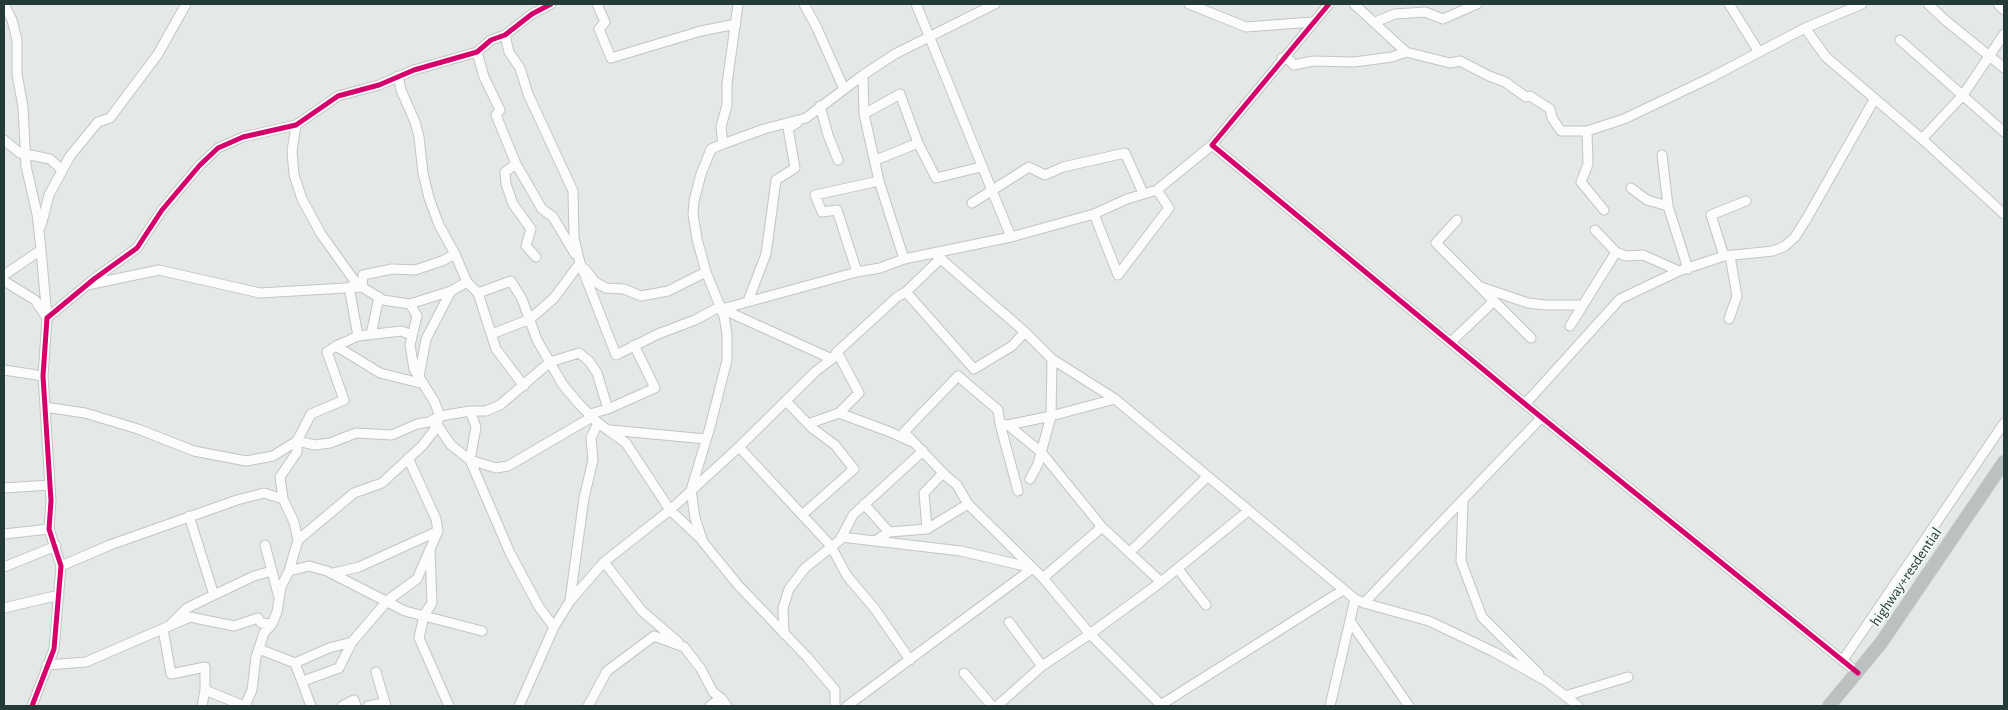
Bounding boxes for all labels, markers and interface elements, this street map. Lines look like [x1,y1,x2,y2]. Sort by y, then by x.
street label: highway+resdential [1866,524,1946,630]

